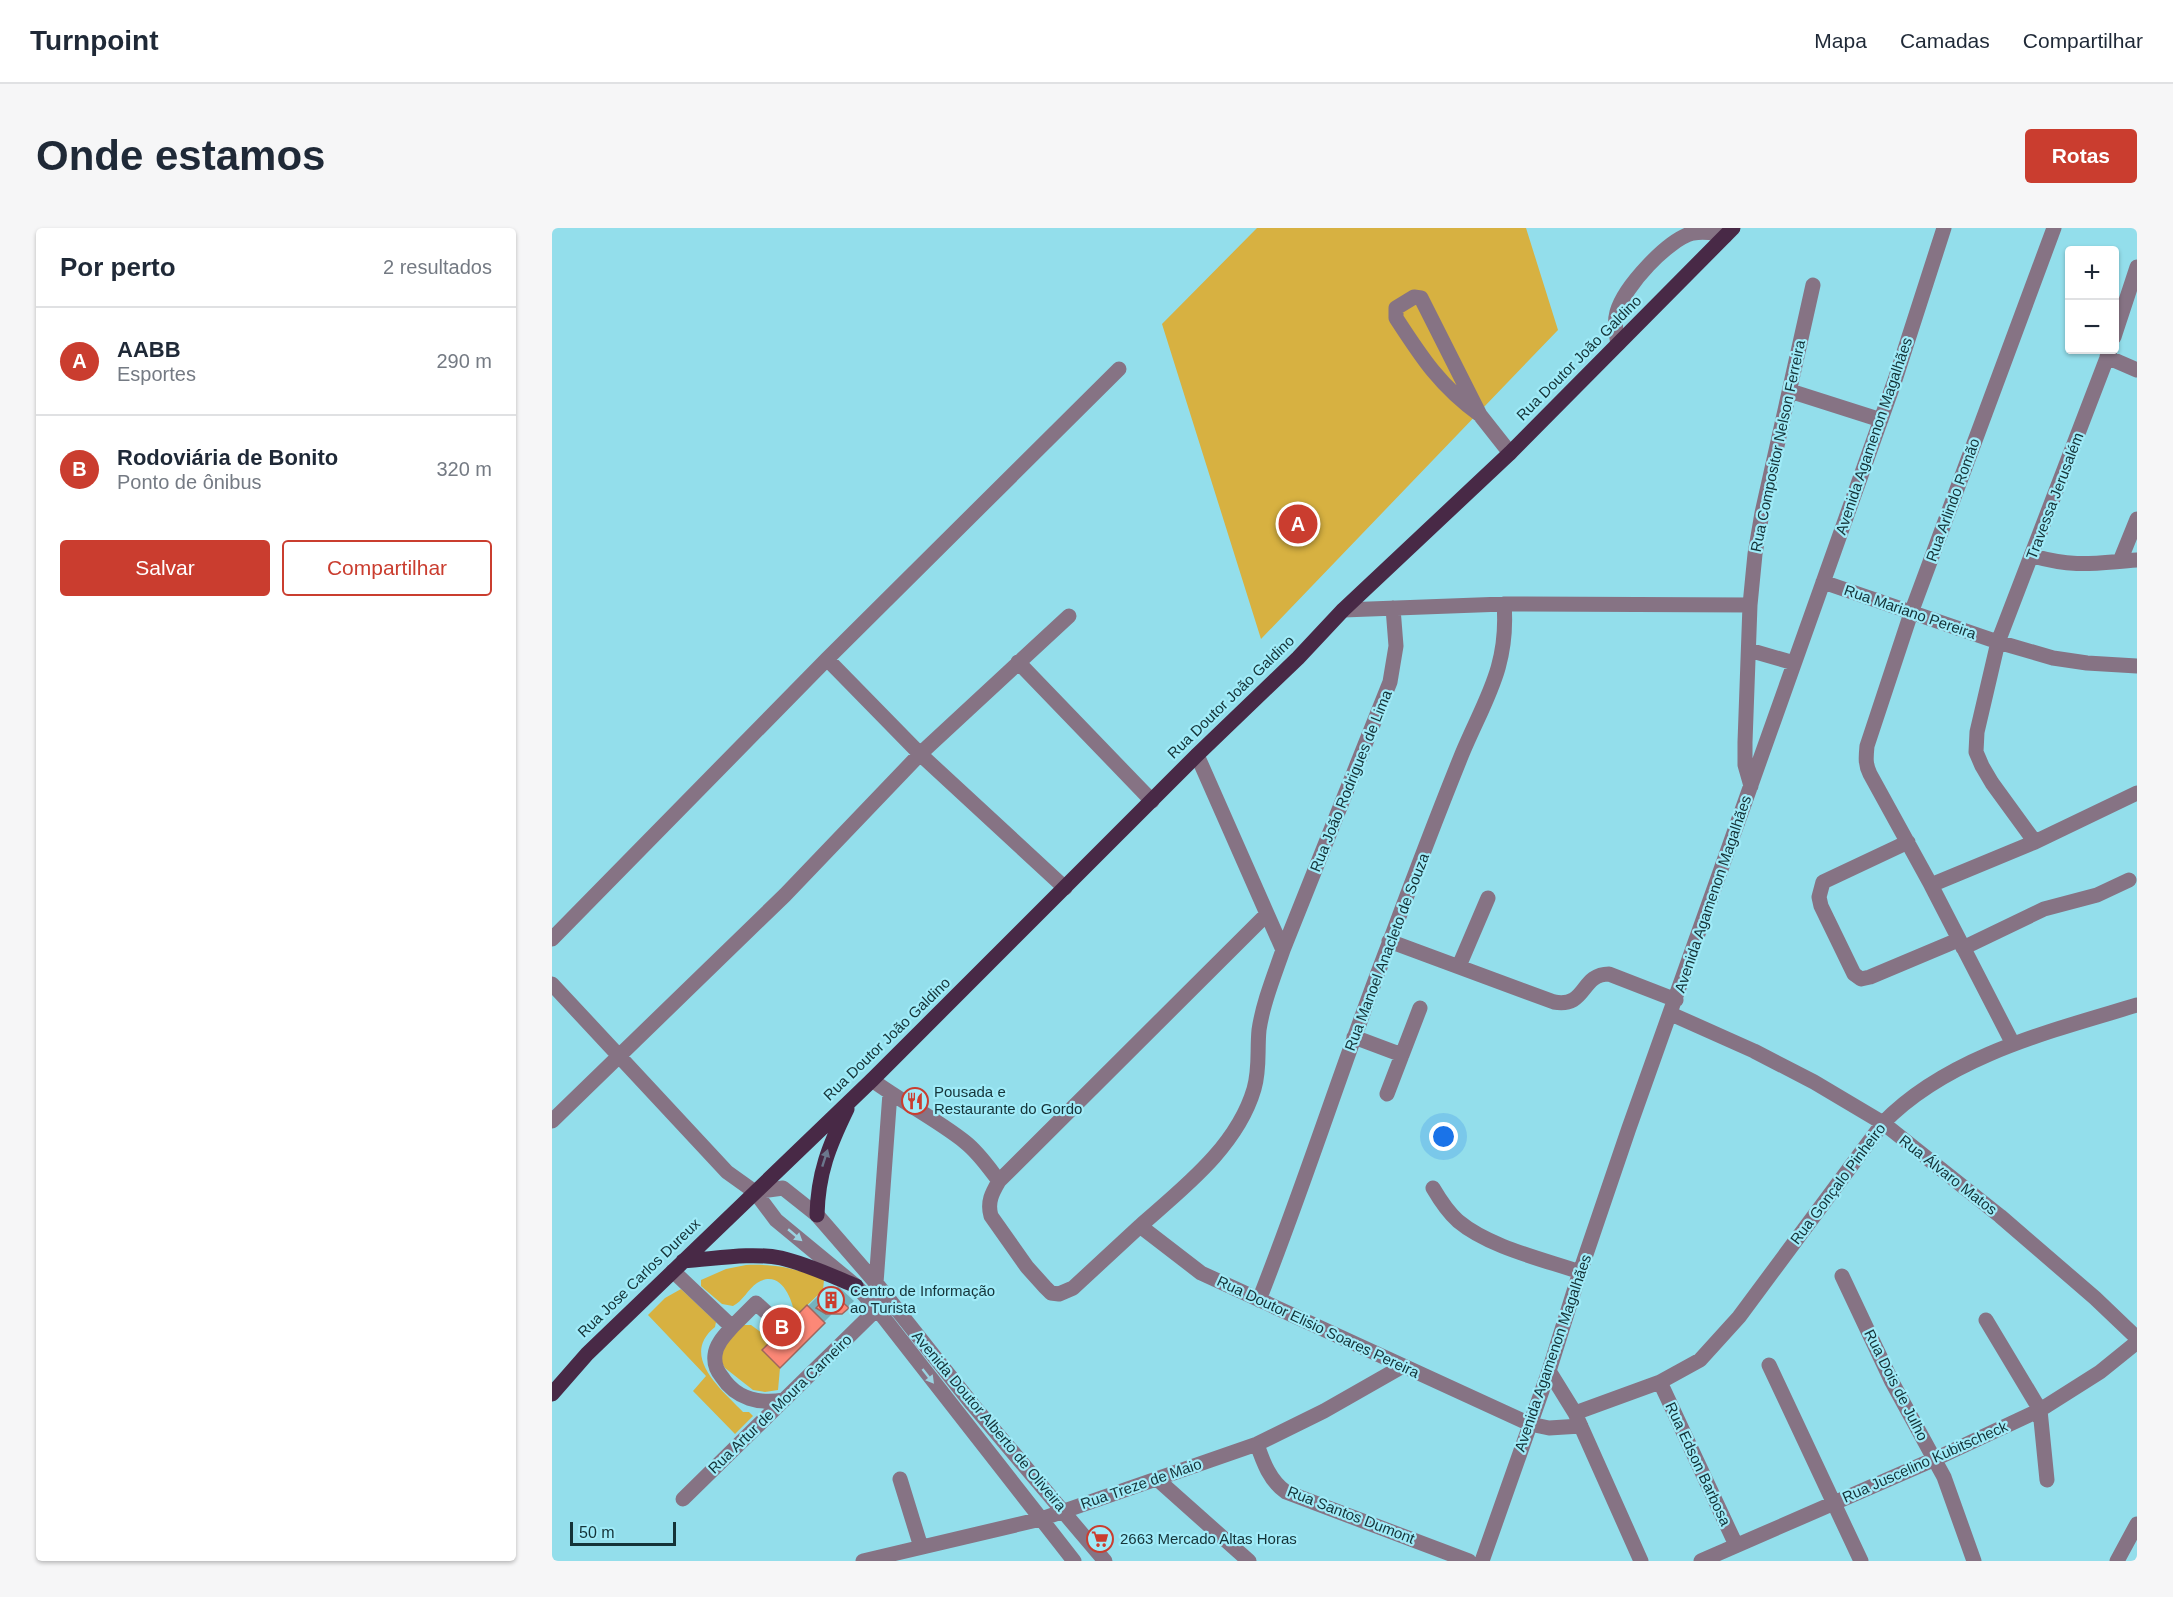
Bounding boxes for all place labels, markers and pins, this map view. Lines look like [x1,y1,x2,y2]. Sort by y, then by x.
pin: A [1278,502,1318,546]
place label: Pousada e Restaurante do Gordo [934,1083,1082,1117]
restaurant icon: Pousada e Restaurante do Gordo [900,1086,930,1116]
place label: Centro de Informação ao Turista [850,1282,995,1316]
building icon: Centro de Informação ao Turista [816,1285,846,1315]
pin: B [762,1304,802,1350]
supermarket icon: 2663 Mercado Altas Horas [1085,1524,1115,1554]
place label: 2663 Mercado Altas Horas [1120,1530,1297,1547]

